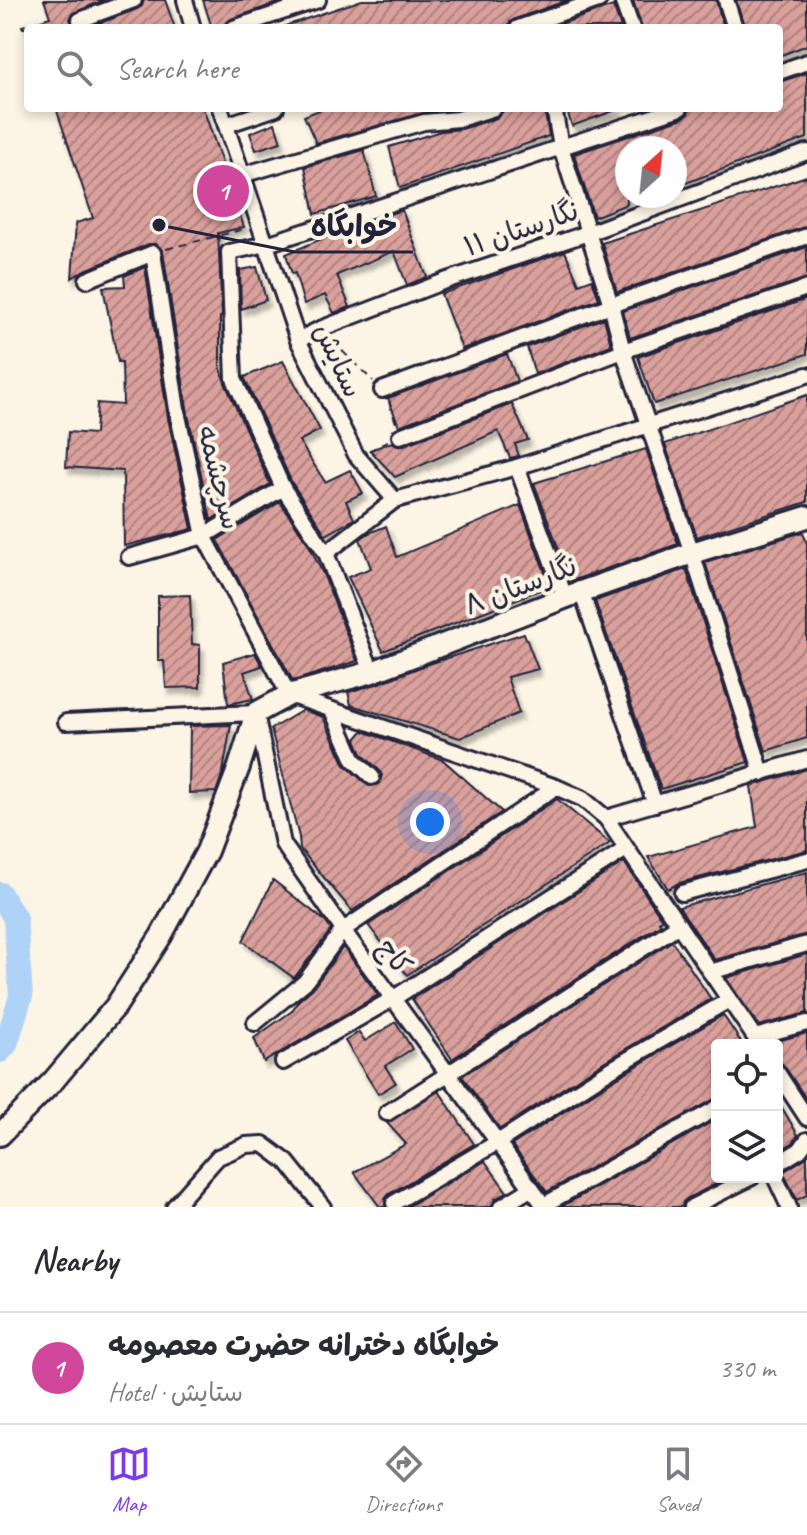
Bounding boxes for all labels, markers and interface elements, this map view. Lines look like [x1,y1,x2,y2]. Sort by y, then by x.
search box [24,24,783,112]
icon: search [52,46,96,90]
text: Search here [116,49,238,87]
north arrow [615,136,687,208]
pin: 1 [197,161,249,221]
street label: نگارستان ۱۱ [459,193,583,264]
callout: خوابگاه [295,198,413,252]
text: خوابگاه [311,207,397,245]
street label: ستایش [306,317,371,403]
street label: سرچشمه [190,421,249,533]
street label: نگارستان ۸ [459,548,582,623]
your location [410,802,450,842]
street label: کاج [369,931,420,982]
map controls [711,1039,783,1183]
button: locate [711,1039,783,1111]
button: layers [711,1111,783,1183]
text: Nearby [32,1238,118,1281]
text: خوابگاه دخترانه حضرت معصومه [108,1326,499,1364]
text: 1 [52,1352,64,1385]
text: 330 m [719,1352,775,1385]
text: Hotel · ستایش [108,1376,243,1409]
tab: Map [107,1442,151,1518]
tab: Directions [365,1442,442,1518]
tab: Saved [656,1442,700,1518]

